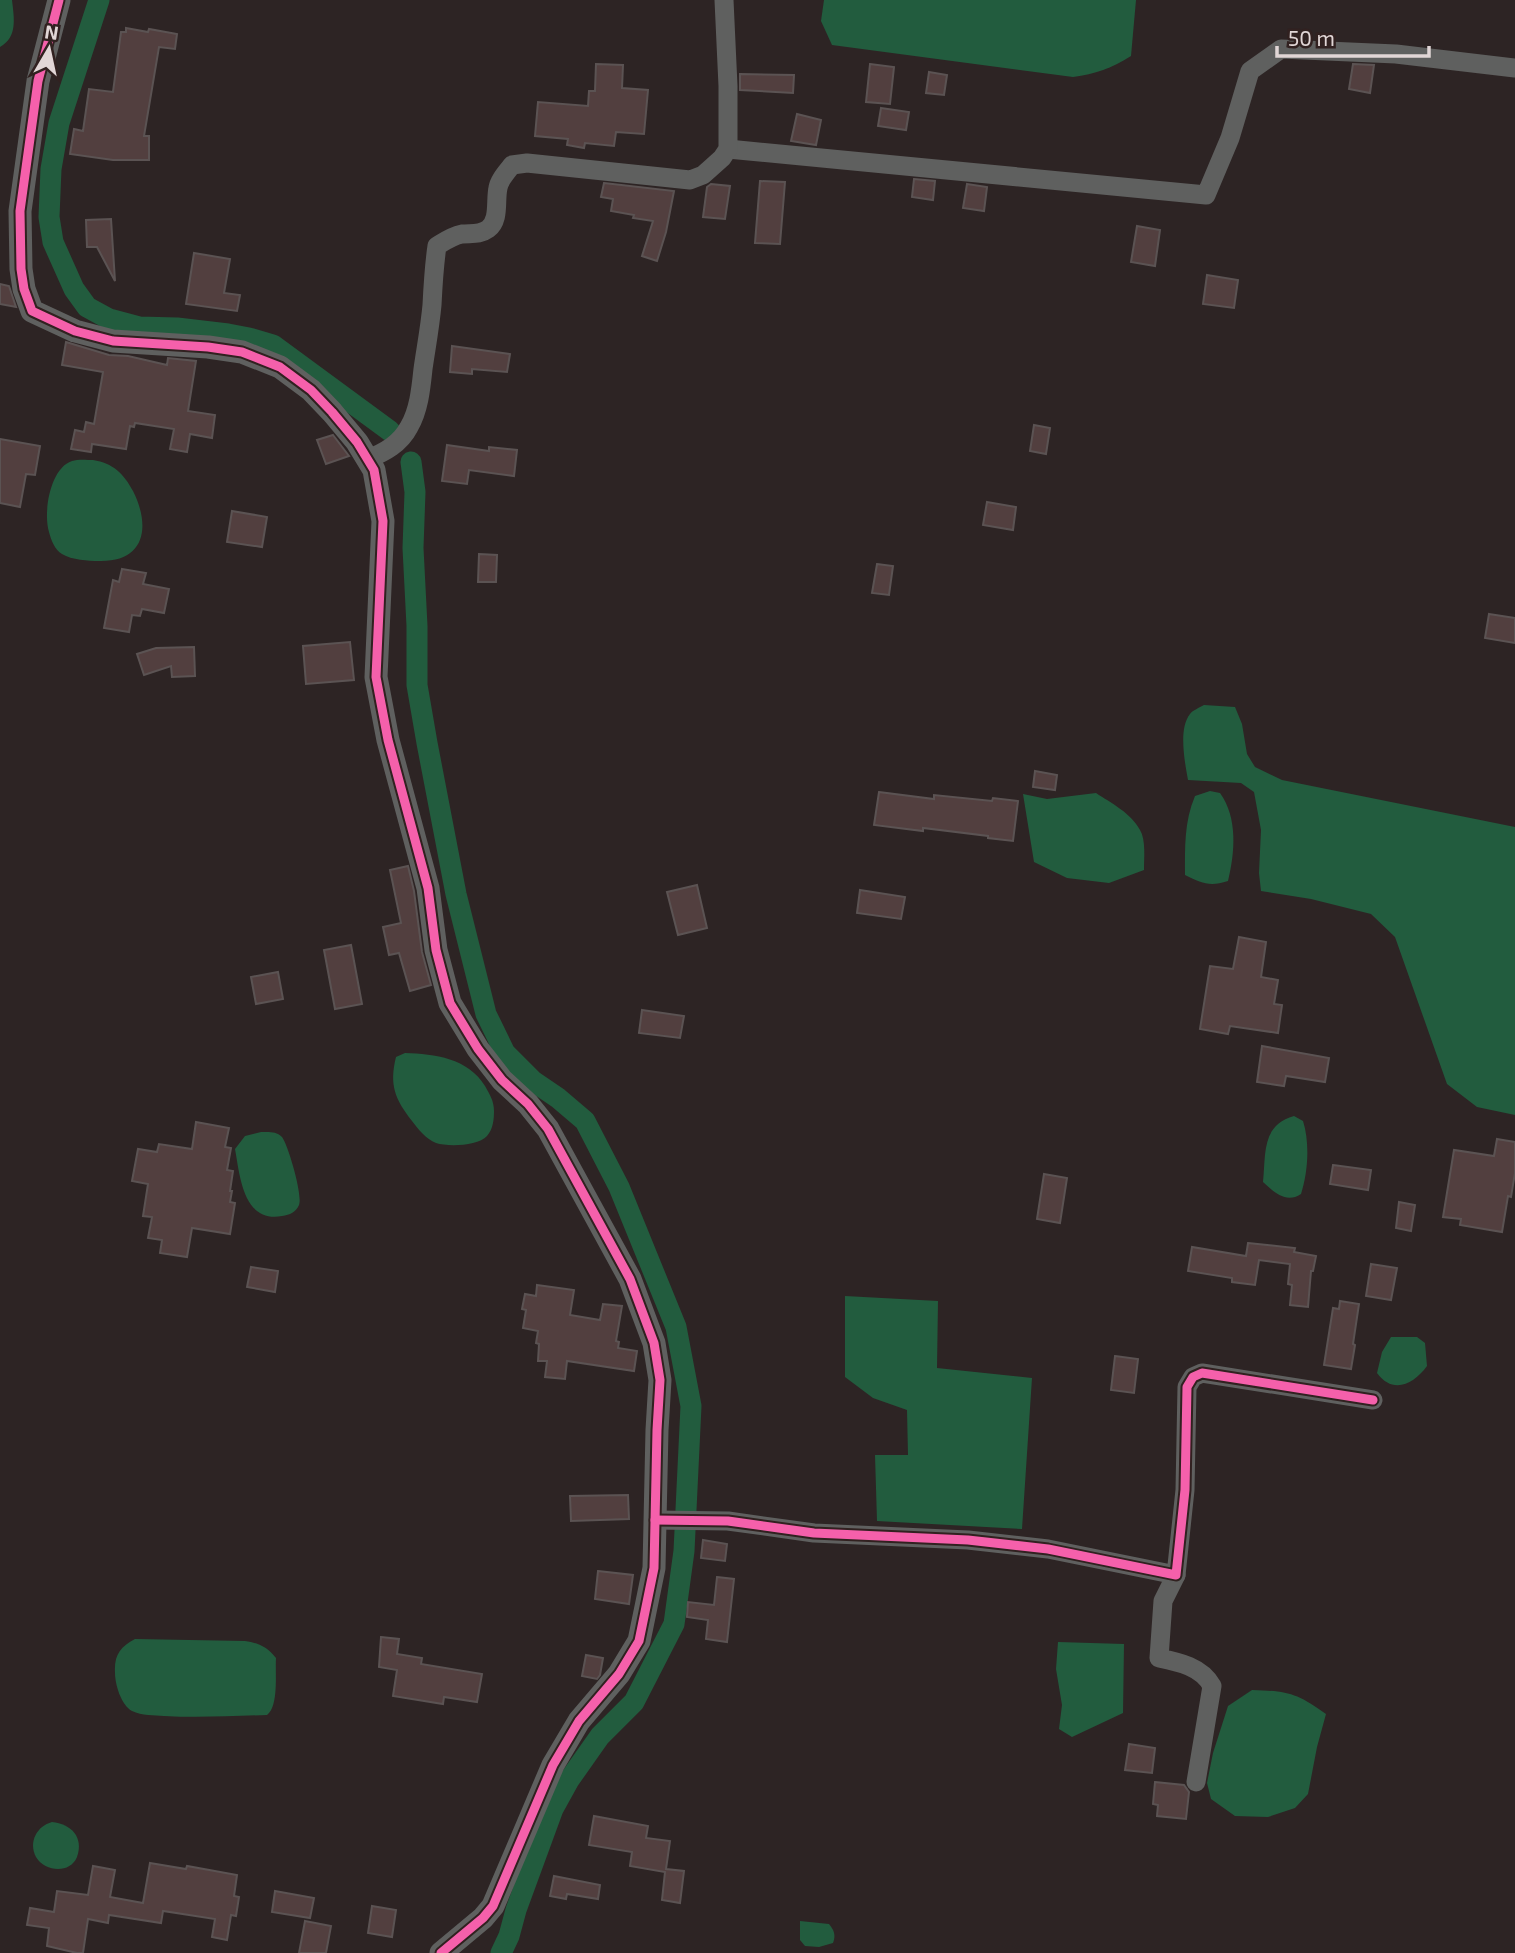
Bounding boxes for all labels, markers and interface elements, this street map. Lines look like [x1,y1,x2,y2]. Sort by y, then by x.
north arrow [14,14,84,84]
scale bar [1277,14,1429,58]
text: N [43,19,60,44]
text: 50 m [1288,25,1335,50]

